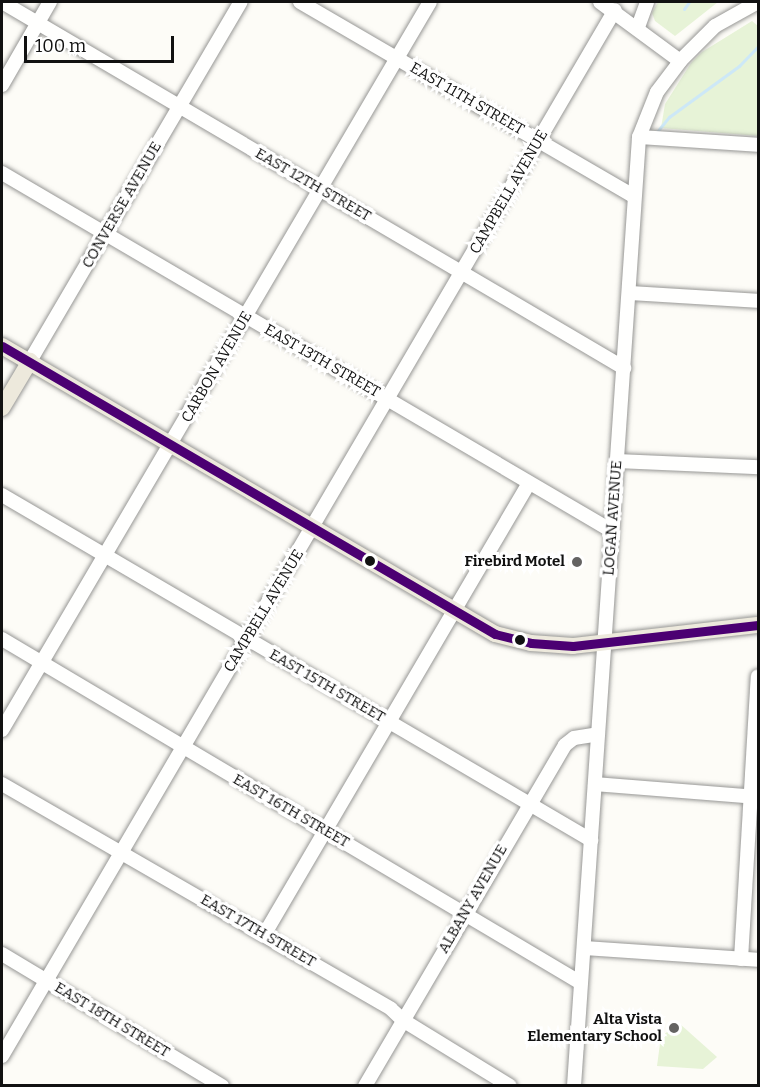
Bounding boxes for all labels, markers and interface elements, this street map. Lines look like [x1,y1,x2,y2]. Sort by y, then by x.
scale bar [27,24,177,62]
text: 100 m [35,35,86,57]
street label: EAST 11TH STREET [407,59,527,139]
street label: CAMPBELL AVENUE [466,127,552,257]
street label: CONVERSE AVENUE [78,139,166,271]
street label: EAST 12TH STREET [252,144,374,226]
street label: CARBON AVENUE [178,308,256,426]
street label: EAST 13TH STREET [261,321,383,401]
street label: LOGAN AVENUE [600,460,626,576]
street label: CAMPBELL AVENUE [220,546,308,676]
place label: Firebird Motel [465,553,565,571]
unlabelled marker [364,555,376,567]
marker: Firebird Motel [570,555,584,569]
unlabelled marker [514,634,526,646]
street label: EAST 15TH STREET [266,646,388,726]
street label: EAST 16TH STREET [230,770,352,852]
street label: ALBANY AVENUE [435,841,511,957]
street label: EAST 17TH STREET [197,891,319,971]
street label: EAST 18TH STREET [51,979,173,1061]
place label: Alta Vista Elementary School [527,1010,662,1045]
marker: Alta Vista Elementary School [667,1021,681,1035]

